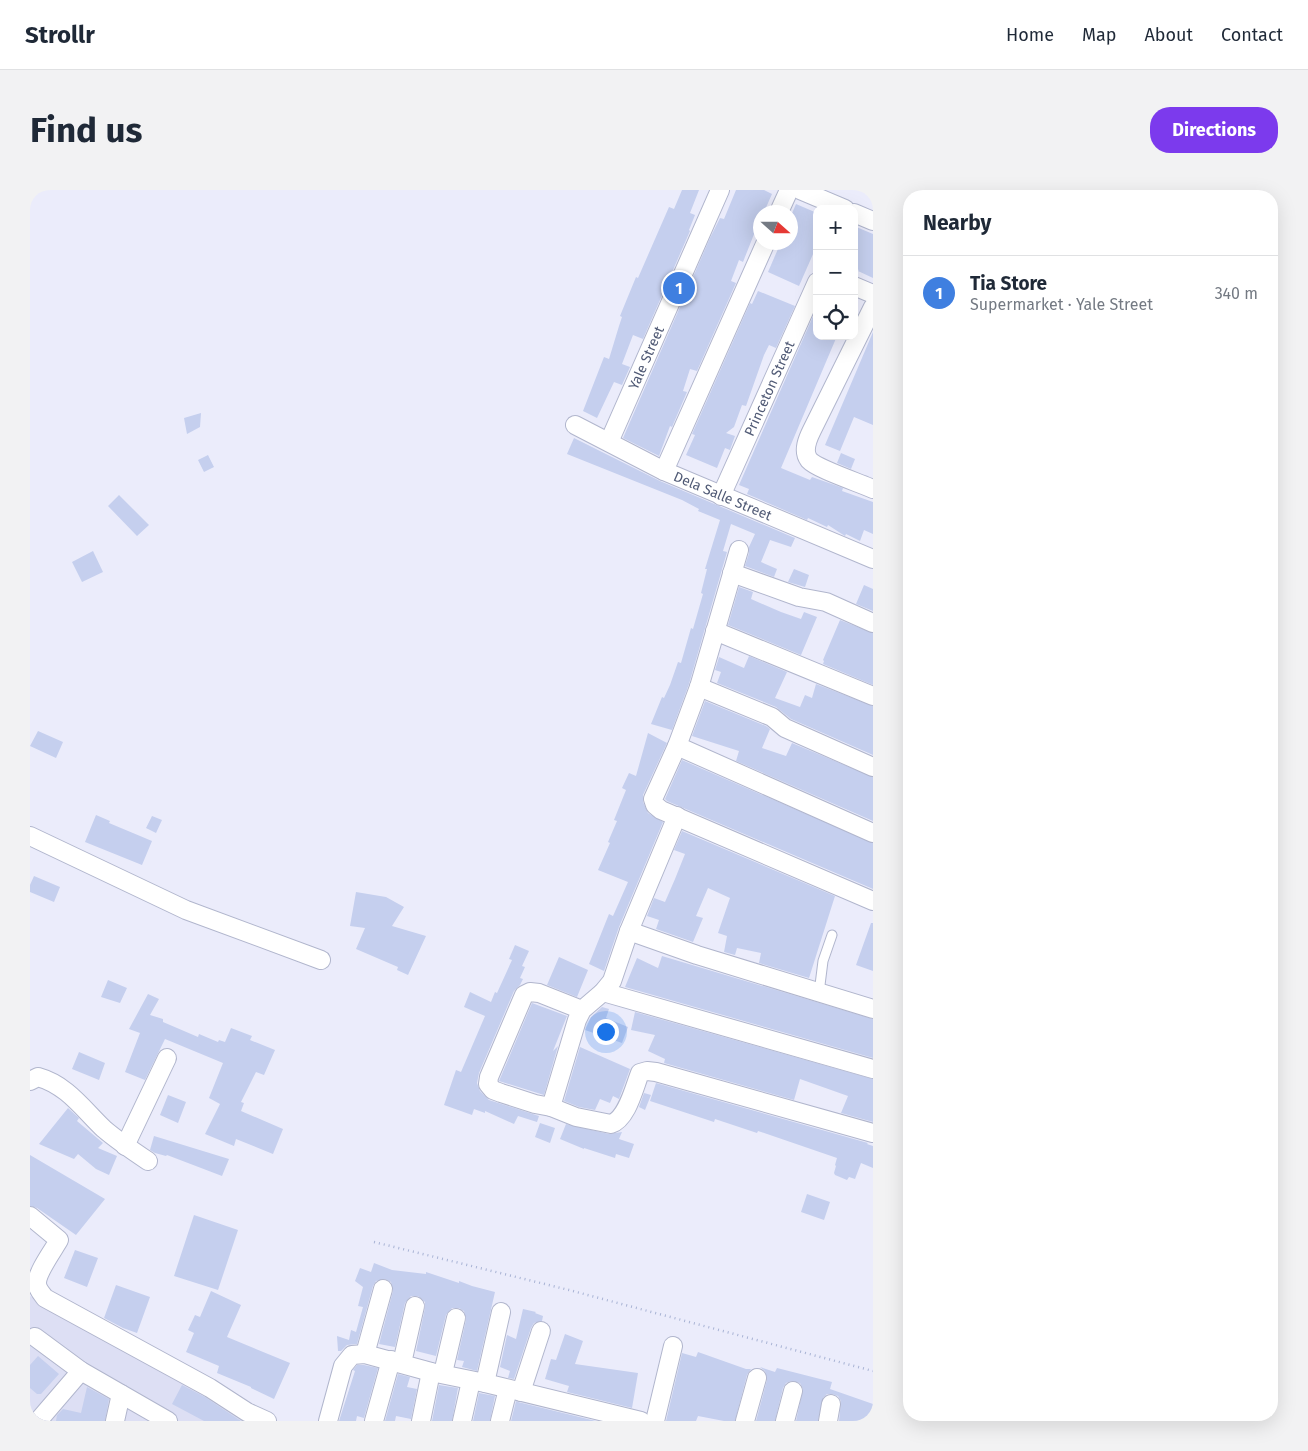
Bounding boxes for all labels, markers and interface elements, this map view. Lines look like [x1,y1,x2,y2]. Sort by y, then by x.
text: Strollr [25,21,95,49]
text: Home [1006,24,1054,46]
text: Map [1082,24,1116,46]
text: About [1144,24,1193,46]
text: Contact [1221,24,1283,46]
button: Directions [1150,107,1278,153]
text: Find us [30,109,142,151]
north arrow [753,205,798,250]
map controls [813,205,858,340]
button: + [813,205,858,250]
text: Nearby [923,210,991,236]
button: − [813,250,858,295]
pin: 1 [663,269,695,307]
text: Tia Store [970,272,1047,295]
text: 1 [935,284,943,303]
text: 340 m [1215,284,1258,303]
button: locate [813,295,858,340]
text: Supermarket · Yale Street [970,295,1153,314]
street label: Yale Street [625,323,668,392]
street label: Princeton Street [741,337,798,439]
street label: Dela Salle Street [671,468,775,524]
your location [593,1019,619,1045]

